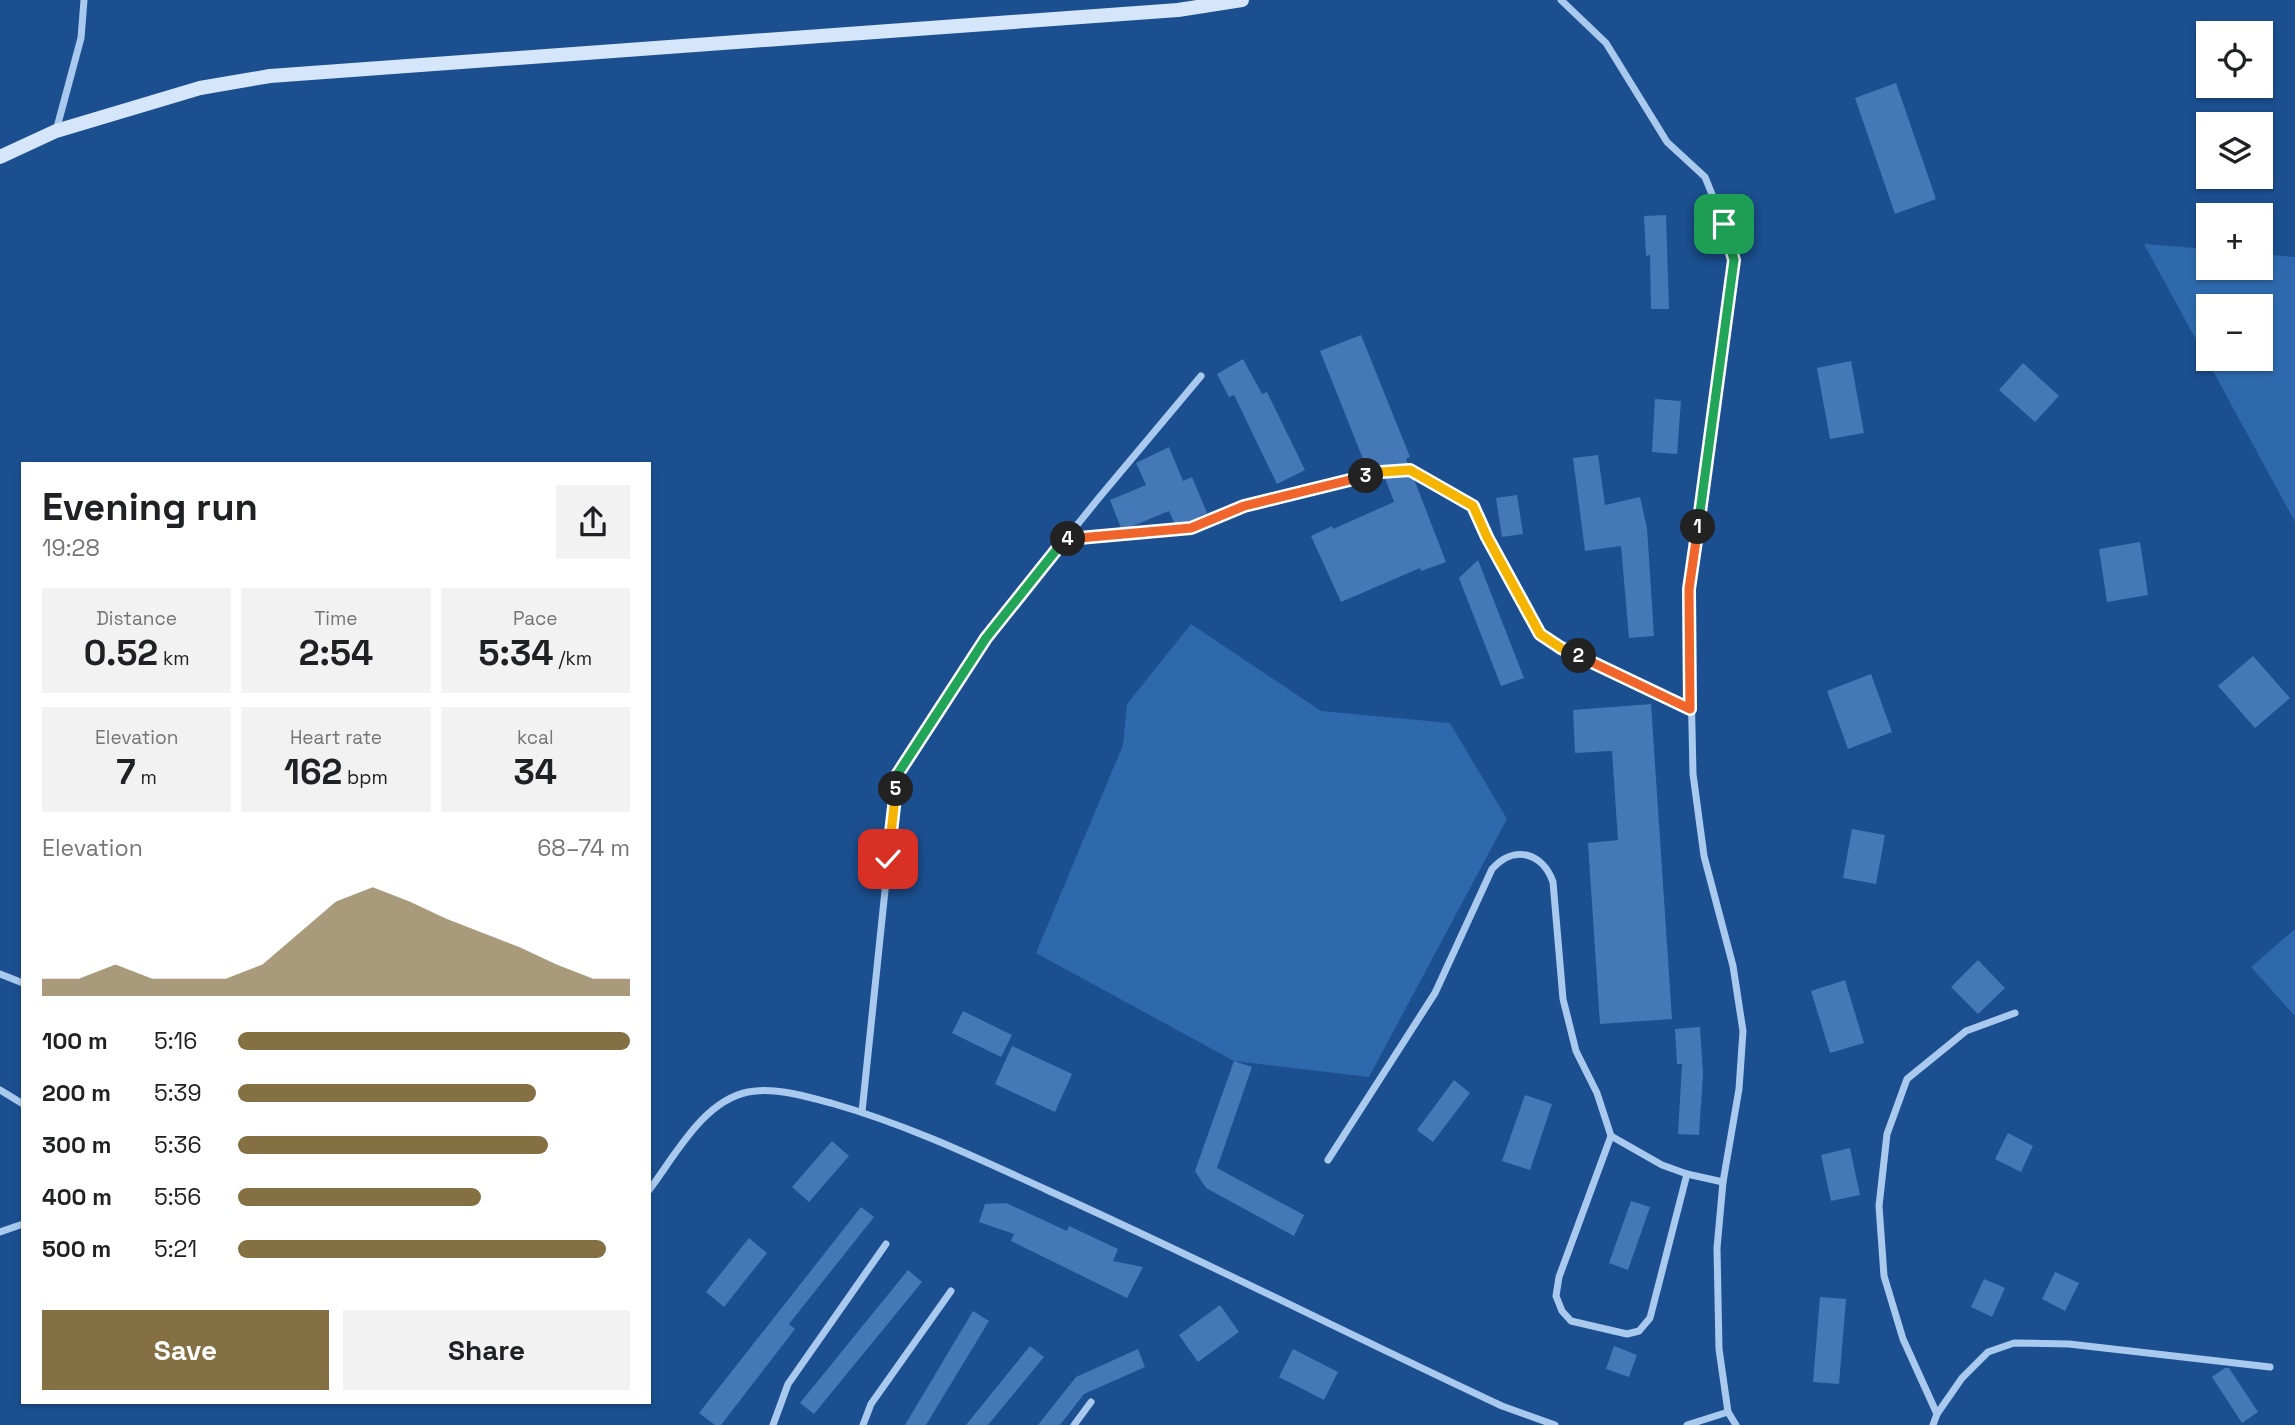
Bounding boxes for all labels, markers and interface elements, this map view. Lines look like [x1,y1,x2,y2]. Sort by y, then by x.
map controls [2196,21,2273,371]
button: locate [2196,21,2273,98]
button: layers [2196,112,2273,189]
pin [1694,194,1754,254]
button: + [2196,203,2273,280]
icon: arrive [1705,205,1743,243]
button: − [2196,294,2273,371]
pin: 3 [1348,458,1384,494]
text: 3 [1360,463,1371,488]
text: Evening run [42,483,258,531]
button: share [556,485,630,559]
pin: 1 [1680,510,1716,544]
text: 1 [1693,514,1702,539]
pin: 4 [1050,522,1086,556]
text: 4 [1061,526,1074,551]
text: 19:28 [42,533,100,563]
text: Distance [96,606,177,631]
text: Time [314,606,358,631]
text: Pace [513,606,558,631]
text: 0.52 [84,631,158,675]
text: 2:54 [299,631,373,675]
text: 5:34 [479,631,554,675]
pin: 2 [1562,638,1596,674]
text: 2 [1573,643,1584,668]
text: km [158,646,189,671]
text: /km [554,646,592,671]
text: Elevation [95,725,178,750]
text: Heart rate [290,725,382,750]
text: kcal [517,725,554,750]
text: 7 [116,750,136,794]
text: 162 [284,750,342,794]
text: 34 [514,750,557,794]
text: m [136,765,157,790]
text: bpm [342,765,388,790]
pin: 5 [878,772,914,806]
text: 5 [890,776,901,801]
pin [858,829,918,889]
text: Elevation [42,833,143,863]
text: 68–74 m [537,833,630,863]
icon: check [869,840,907,878]
text: 100 m [42,1026,108,1056]
text: 5:16 [154,1026,197,1056]
text: 200 m [42,1078,111,1108]
text: 5:39 [154,1078,202,1108]
text: 300 m [42,1130,111,1160]
text: 5:36 [154,1130,202,1160]
text: 400 m [42,1182,112,1212]
text: 5:56 [154,1182,201,1212]
text: 500 m [42,1234,111,1264]
text: 5:21 [154,1234,197,1264]
button: Save [42,1310,329,1390]
button: Share [343,1310,630,1390]

